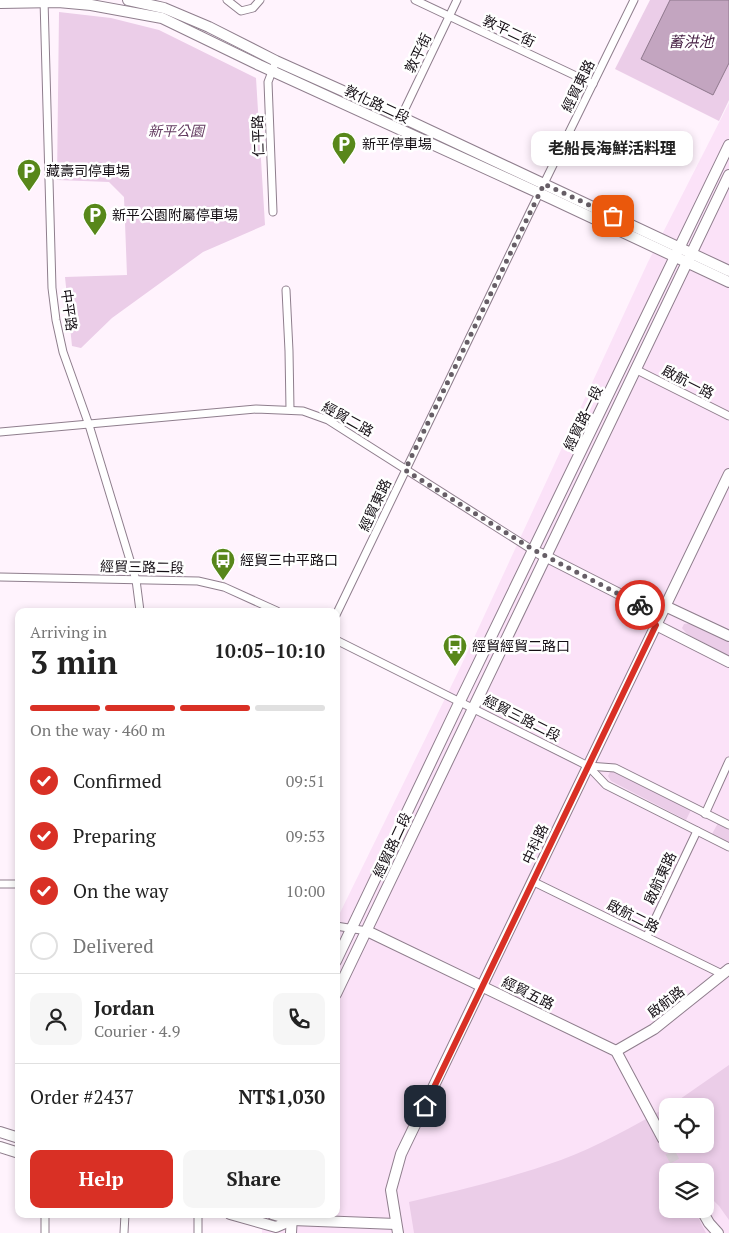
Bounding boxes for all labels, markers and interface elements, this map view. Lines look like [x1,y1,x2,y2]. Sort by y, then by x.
street label: 敦平二街 [480,10,539,51]
street label: 敦平街 [400,30,435,76]
water label: 蓄洪池 [668,31,715,51]
street label: 經貿東路 [557,56,598,115]
street label: 敦化路二段 [341,80,413,127]
street label: 仁平路 [247,115,268,157]
park label: 新平公園 [148,121,206,140]
parking icon: 新平停車場 [331,131,357,165]
callout: 老船長海鮮活料理 [532,131,694,166]
place label: 新平停車場 [362,134,432,153]
text: 老船長海鮮活料理 [548,137,676,159]
parking icon: 藏壽司停車場 [16,158,42,192]
place label: 藏壽司停車場 [46,161,130,180]
pin [592,195,634,237]
parking icon: 新平公園附屬停車場 [82,202,108,236]
icon: bag [599,202,627,230]
place label: 新平公園附屬停車場 [112,205,238,224]
street label: 中平路 [57,288,82,332]
street label: 啟航一路 [659,360,717,403]
street label: 經貿路一段 [559,382,606,453]
street label: 經貿二路 [319,397,377,440]
street label: 經貿東路 [354,475,395,534]
bus stop icon: 經貿三中平路口 [210,547,236,581]
place label: 經貿三中平路口 [240,550,338,569]
street label: 經貿三路二段 [100,556,184,577]
courier [615,580,665,630]
icon: bike [626,591,654,619]
text: Arriving in [30,621,107,643]
bus stop icon: 經貿經貿二路口 [442,633,468,667]
place label: 經貿經貿二路口 [472,636,570,655]
text: 10:05–10:10 [214,638,325,663]
text: 3 min [30,641,118,683]
street label: 經貿三路二段 [480,690,564,745]
text: On the way · 460 m [30,719,165,741]
icon: check [30,767,58,795]
text: Confirmed [73,768,162,793]
text: 09:51 [286,770,325,792]
street label: 經貿路二段 [368,809,415,881]
street label: 中科路 [517,821,552,867]
icon: check [30,822,58,850]
text: Preparing [73,823,156,848]
text: 09:53 [286,825,325,847]
street label: 啟航東路 [639,848,680,907]
icon: check [30,877,58,905]
text: On the way [73,878,168,903]
text: 10:00 [286,880,325,902]
street label: 啟航二路 [604,895,663,936]
text: Delivered [73,933,154,958]
street label: 經貿五路 [499,972,558,1013]
street label: 啟航路 [643,981,688,1022]
button: person [30,993,82,1045]
button: phone [273,993,325,1045]
text: Jordan [94,995,155,1020]
text: Courier · 4.9 [94,1020,180,1042]
text: Order #2437 [30,1084,134,1109]
text: NT$1,030 [238,1084,325,1109]
pin [404,1085,446,1127]
icon: home [411,1092,439,1120]
map controls [659,1098,714,1218]
button: locate [659,1098,714,1153]
button: Help [30,1150,173,1208]
button: Share [183,1150,325,1208]
button: layers [659,1163,714,1218]

